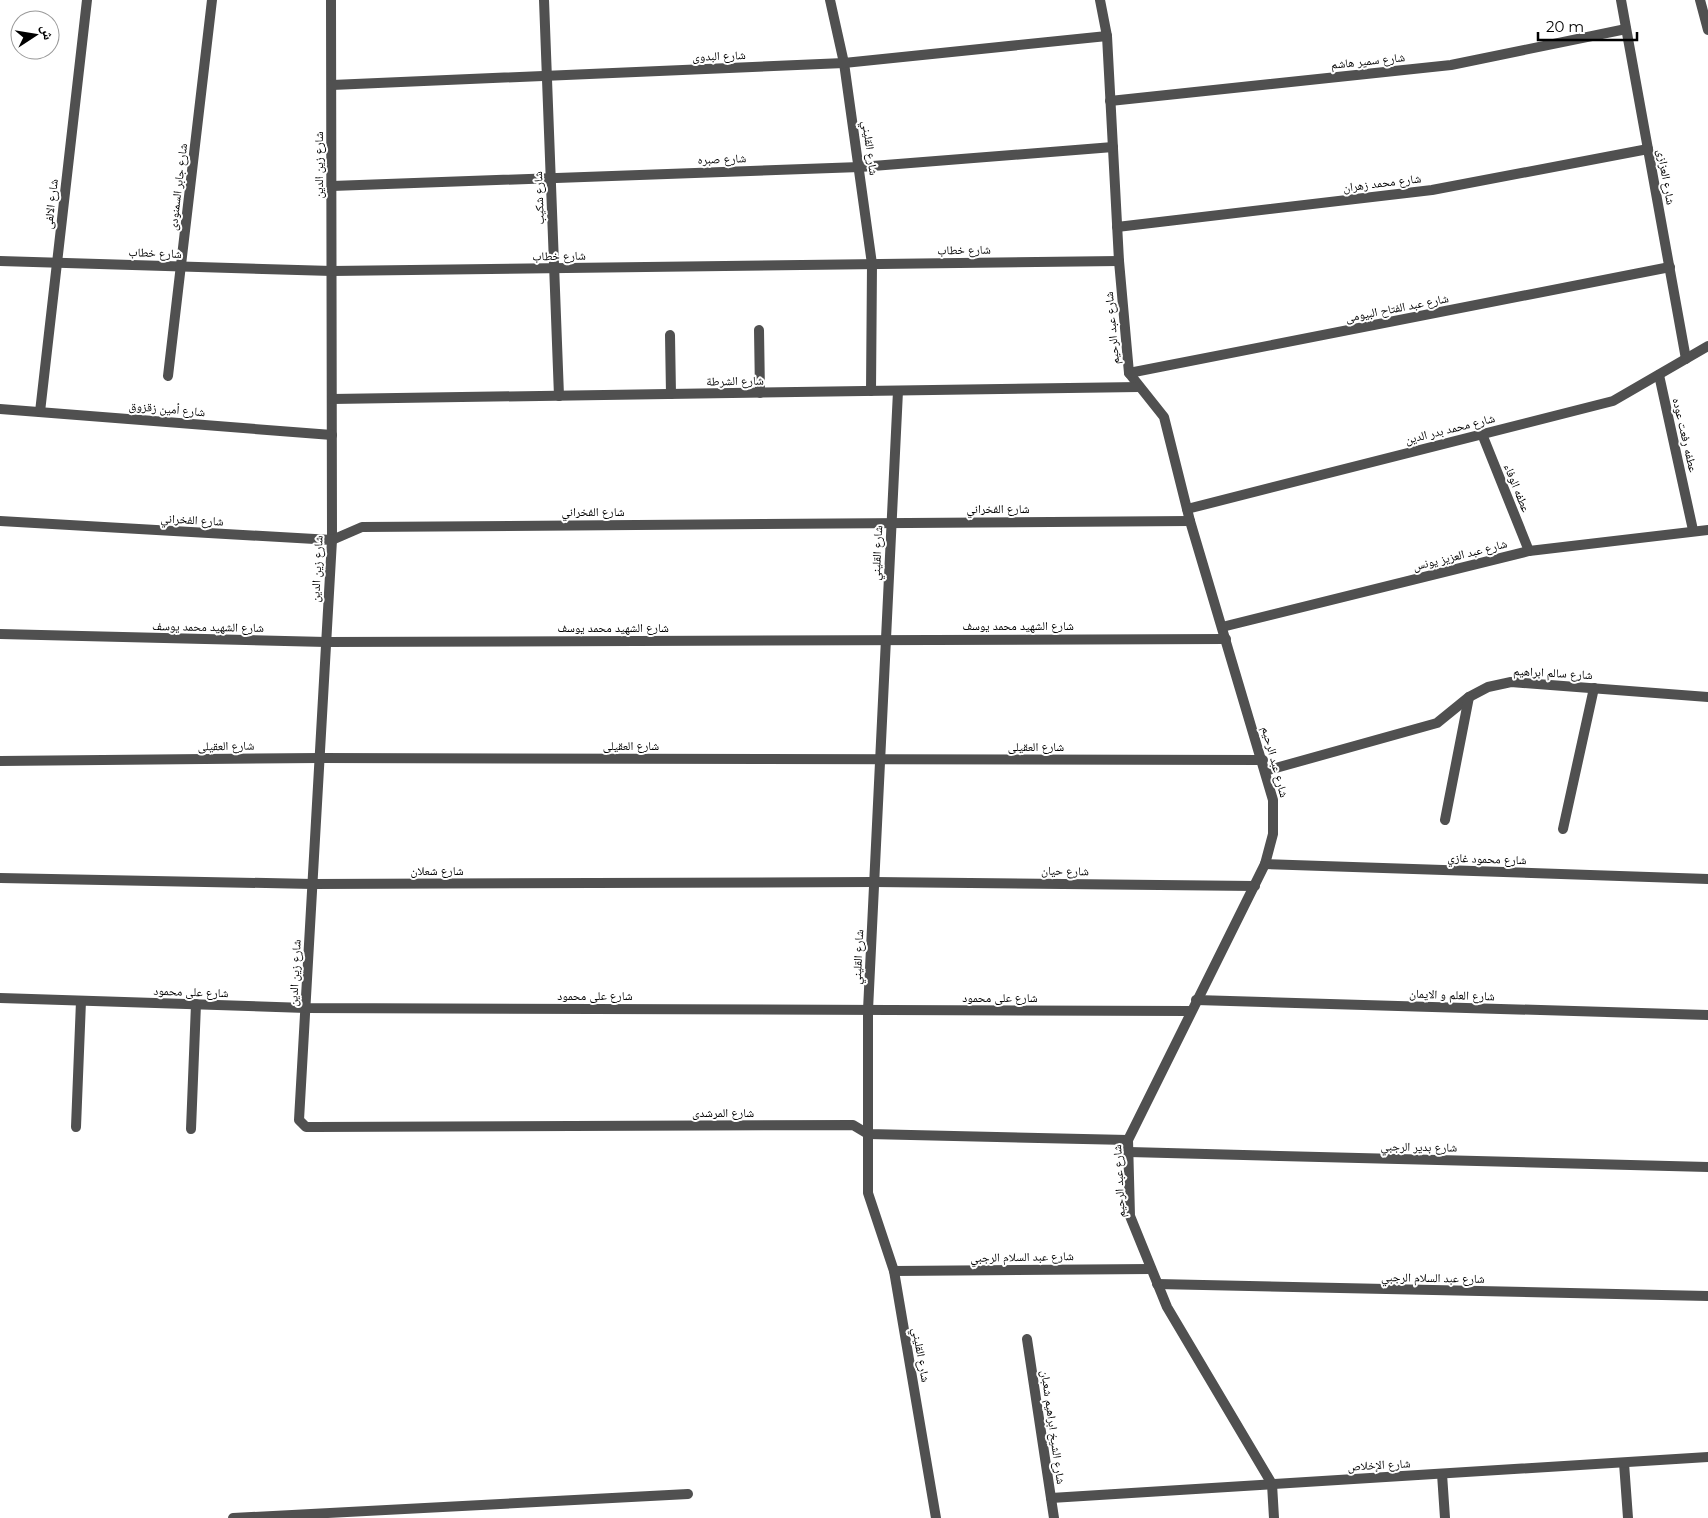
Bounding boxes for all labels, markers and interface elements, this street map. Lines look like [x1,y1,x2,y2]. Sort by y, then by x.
north arrow [10,10,60,60]
scale bar [1538,10,1637,42]
text: 20 m [1546,17,1584,36]
text: ش [37,23,58,42]
street label: شارع البدوى [692,47,746,65]
street label: شارع سمير هاشم [1330,49,1406,73]
street label: شارع القليني [856,120,882,177]
street label: شارع زين الدين [311,131,327,199]
street label: شارع جابر السمنودى [165,142,191,232]
street label: شارع العزازى [1653,148,1679,206]
street label: شارع صبره [697,150,747,168]
street label: شارع محمد زهران [1342,170,1422,196]
street label: شارع شكيب [530,171,548,225]
street label: شارع الالفى [40,178,62,230]
street label: شارع خطاب [937,242,991,258]
street label: شارع خطاب [128,244,182,262]
street label: شارع خطاب [532,248,586,264]
street label: شارع عبد الفتاح البيومى [1344,290,1450,326]
street label: شارع عبد الرحيم [1101,291,1123,365]
street label: شارع الشرطة [706,372,764,390]
street label: عطفه رفعت عوده [1670,396,1701,474]
street label: شارع أمين زقزوق [128,398,206,420]
street label: شارع محمد بدر الدين [1403,410,1497,448]
street label: عطفه الوفاء [1501,461,1534,514]
street label: شارع الفخراني [966,501,1030,519]
street label: شارع الفخراني [561,504,625,522]
street label: شارع الفخراني [160,510,224,532]
street label: شارع القليني [868,525,888,581]
street label: شارع زين الدين [307,535,327,603]
street label: شارع عبد العزيز يونس [1411,535,1509,574]
street label: شارع الشهيد محمد يوسف [152,618,264,636]
street label: شارع الشهيد محمد يوسف [962,618,1074,634]
street label: شارع الشهيد محمد يوسف [557,620,669,636]
street label: شارع سالم ابراهيم [1513,663,1593,683]
street label: شارع عبد الرحيم [1258,725,1292,799]
street label: شارع العقيلى [198,738,254,754]
street label: شارع العقيلى [603,738,659,754]
street label: شارع العقيلى [1008,739,1064,755]
street label: شارع محمود غازي [1447,850,1527,870]
street label: شارع شعلان [410,863,464,879]
street label: شارع حيان [1041,863,1089,879]
street label: شارع القليني [849,929,869,985]
street label: شارع زين الدين [285,939,305,1007]
street label: شارع على محمود [153,983,229,1001]
street label: شارع العلم و الايمان [1409,986,1495,1004]
street label: شارع على محمود [557,988,633,1004]
street label: شارع على محمود [962,990,1038,1006]
street label: شارع المرشدى [692,1105,754,1121]
street label: شارع بدير الرجبي [1380,1138,1458,1158]
street label: شارع عبد الرحيم [1109,1144,1129,1218]
street label: شارع عبد السلام الرجبي [970,1248,1074,1268]
street label: شارع عبد السلام الرجبي [1381,1269,1485,1289]
street label: شارع القليني [906,1327,934,1384]
street label: شارع الشيخ ابراهيم شعبان [1037,1369,1069,1485]
street label: شارع الإخلاص [1347,1455,1411,1475]

